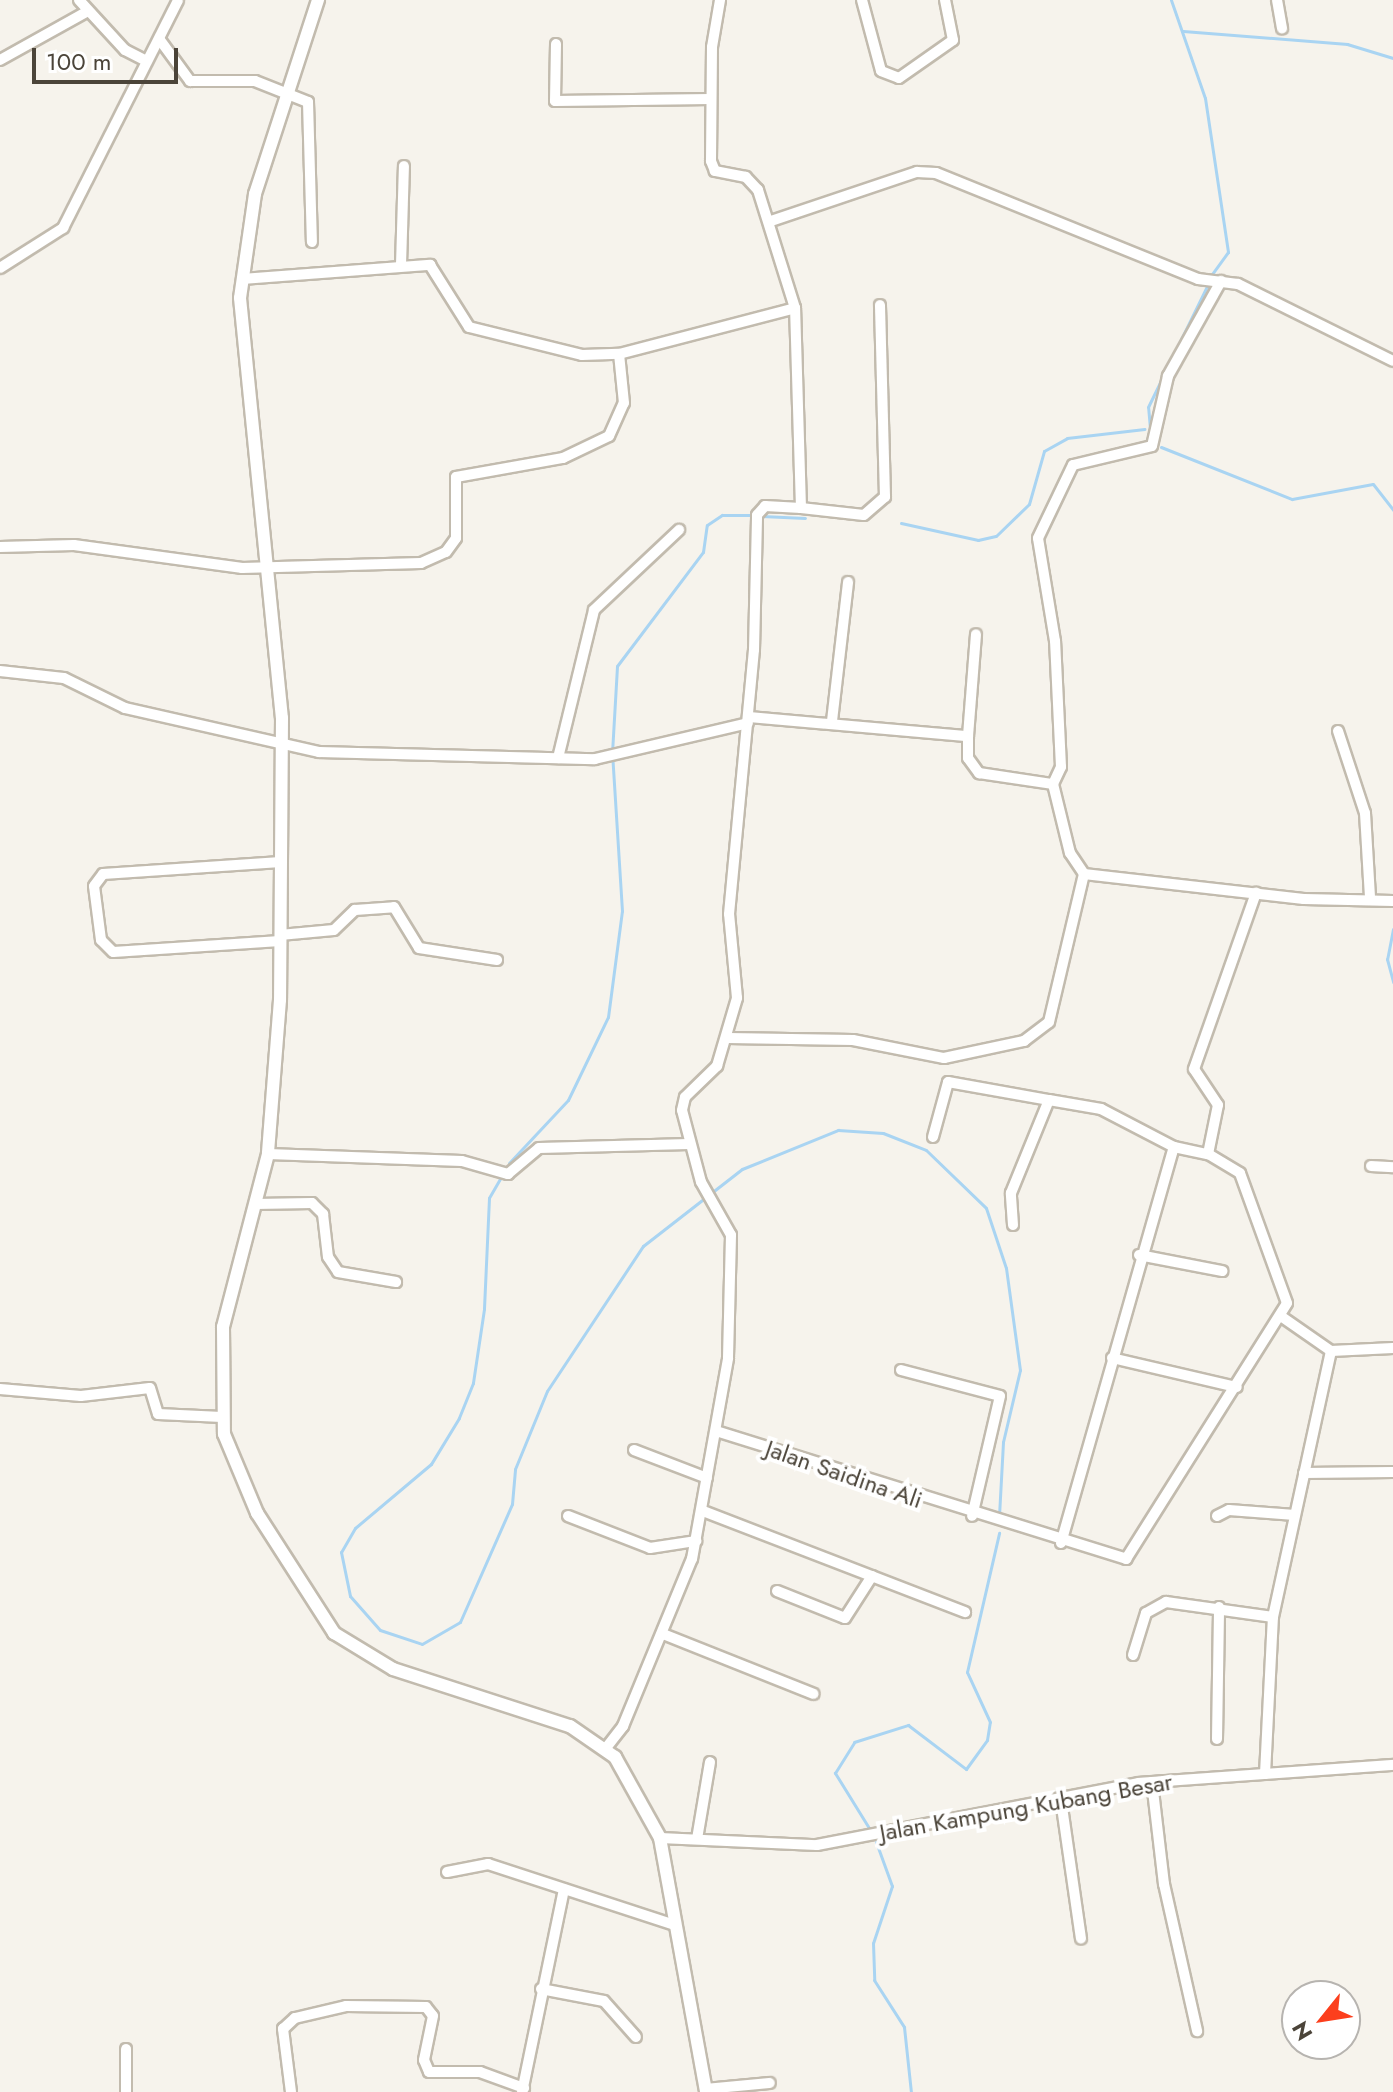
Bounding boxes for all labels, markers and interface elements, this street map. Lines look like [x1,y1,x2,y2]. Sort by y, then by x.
scale bar [36,32,182,82]
text: 100 m [46,44,112,79]
street label: Jalan Saidina Ali [762,1434,926,1514]
street label: Jalan Kampung Kubang Besar [877,1767,1175,1847]
north arrow [1281,1980,1361,2060]
text: N [1284,2015,1320,2047]

